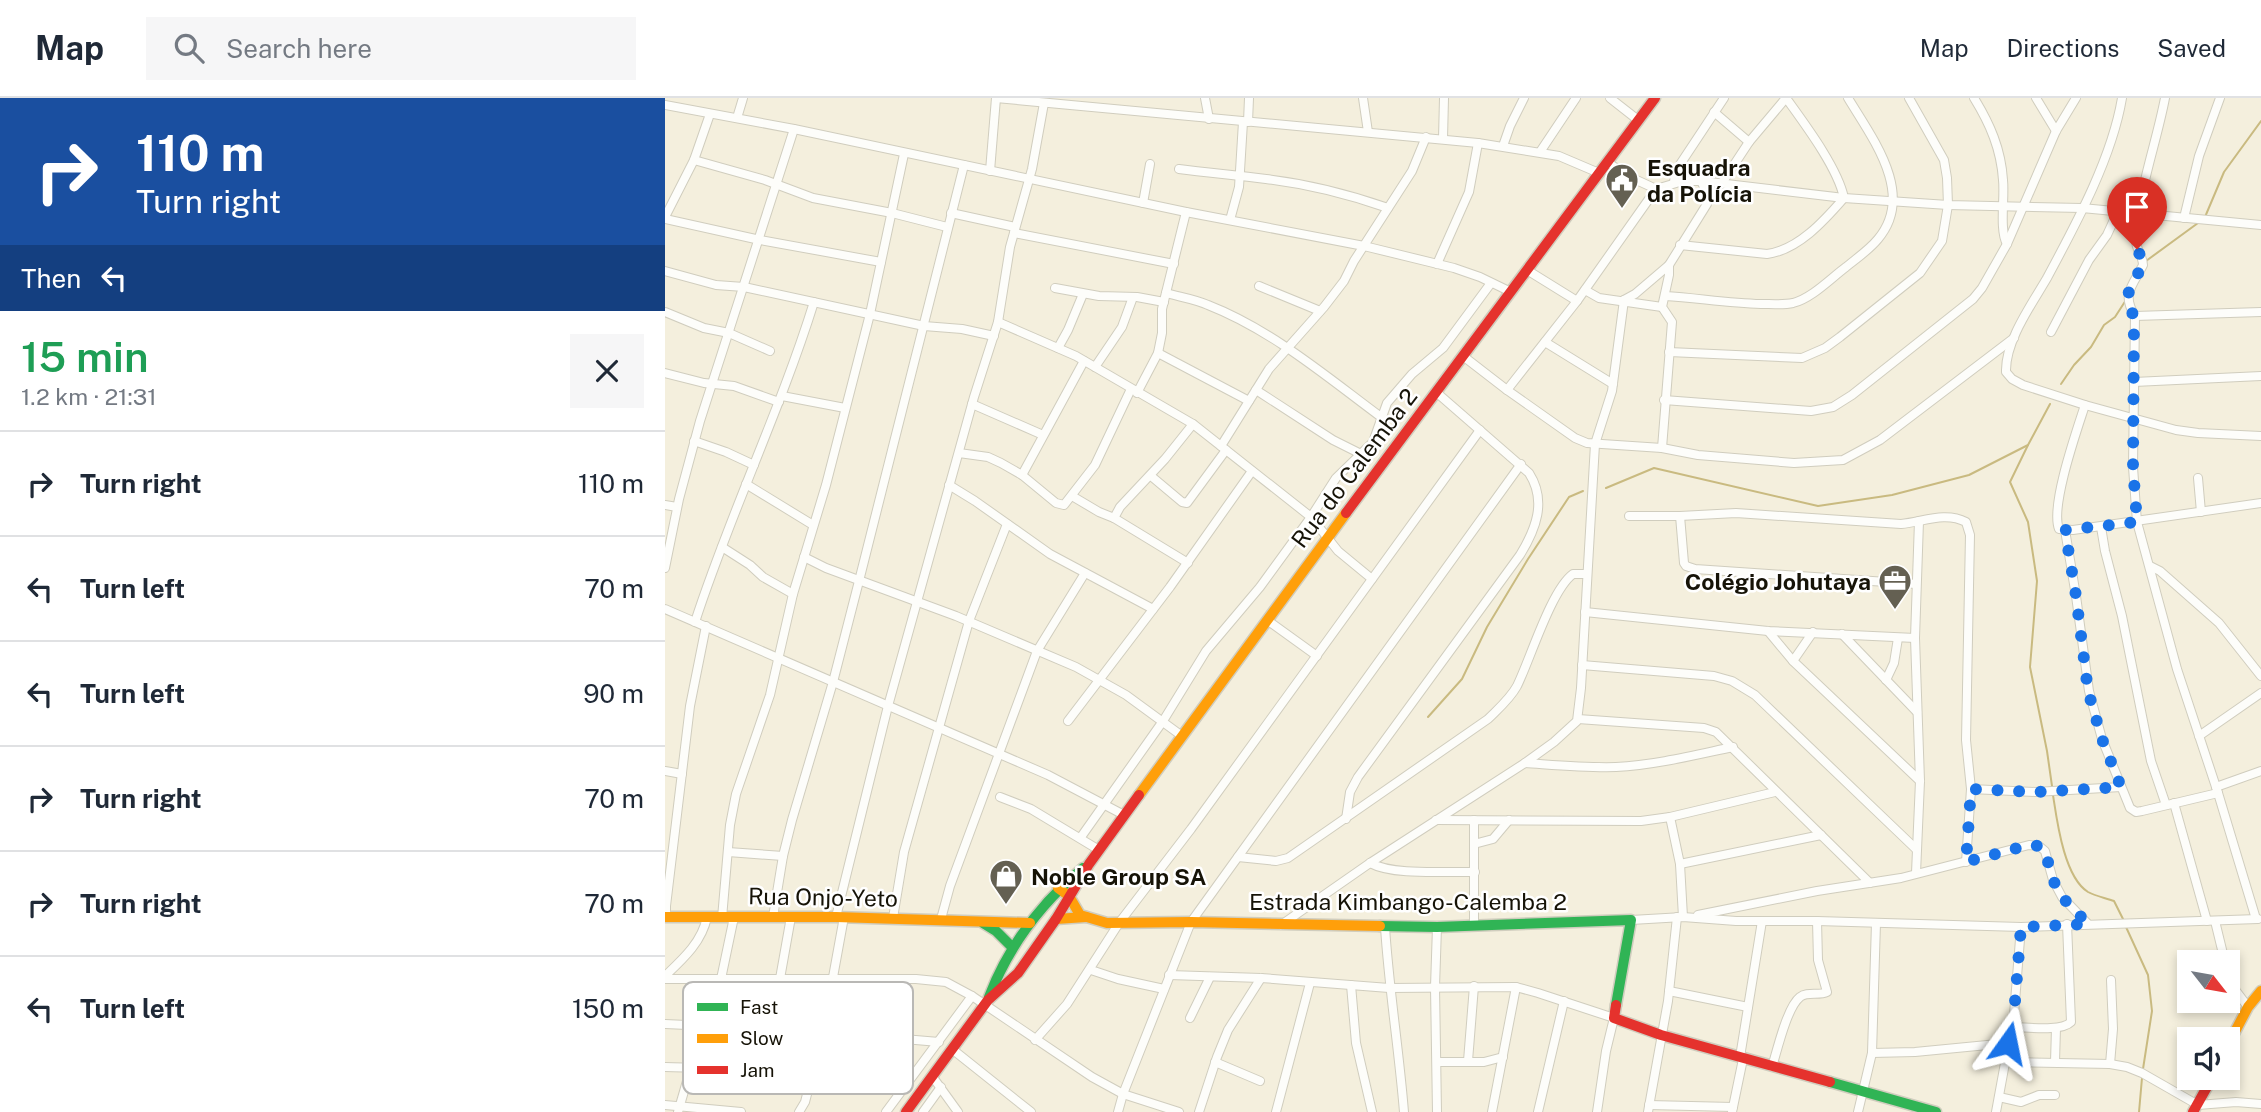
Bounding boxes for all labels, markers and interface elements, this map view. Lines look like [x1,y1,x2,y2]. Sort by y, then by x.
search box [146,17,636,80]
text: Map [35,29,104,67]
icon: search [170,29,208,67]
text: Search here [226,33,372,64]
text: Map [1920,34,1969,62]
text: Directions [2007,34,2119,62]
text: Saved [2157,34,2226,62]
text: 110 m [136,124,264,182]
icon: right [21,126,112,217]
place label: Esquadra da Polícia [1647,154,1752,207]
public building icon: Esquadra da Polícia [1603,161,1641,210]
pin [2107,177,2167,249]
text: Turn right [136,183,281,220]
icon: arrive [2118,188,2156,226]
icon: left [95,259,133,297]
text: Then [21,263,81,294]
text: 15 min [21,332,149,381]
button: close [570,334,644,408]
text: 1.2 km · 21:31 [21,383,157,410]
street label: Rua do Calemba 2 [1285,383,1423,553]
icon: right [21,465,59,503]
text: Turn right [80,468,202,499]
text: 110 m [578,468,644,499]
office icon: Colégio Johutaya [1876,562,1914,611]
place label: Colégio Johutaya [1685,568,1871,595]
icon: left [21,570,59,608]
text: Turn left [80,573,185,604]
text: 70 m [584,573,644,604]
icon: left [21,675,59,713]
text: Turn left [80,678,185,709]
text: 90 m [583,678,644,709]
icon: right [21,780,59,818]
text: Turn right [80,783,202,814]
text: 70 m [584,783,644,814]
shop icon: Noble Group SA [987,857,1025,906]
place label: Noble Group SA [1031,863,1207,890]
street label: Rua Onjo-Yeto [748,882,898,912]
icon: right [21,885,59,923]
text: Turn right [80,888,202,919]
text: 70 m [584,888,644,919]
street label: Estrada Kimbango-Calemba 2 [1249,888,1567,915]
north arrow [2177,950,2240,1013]
map controls [2177,950,2240,1090]
legend [683,982,913,1094]
icon: left [21,990,59,1028]
text: Turn left [80,993,185,1024]
text: 150 m [572,993,644,1024]
text: Fast [740,996,778,1018]
position arrow [1971,1006,2045,1080]
text: Slow [740,1027,784,1049]
button: sound [2177,1027,2240,1090]
text: Jam [740,1059,774,1081]

